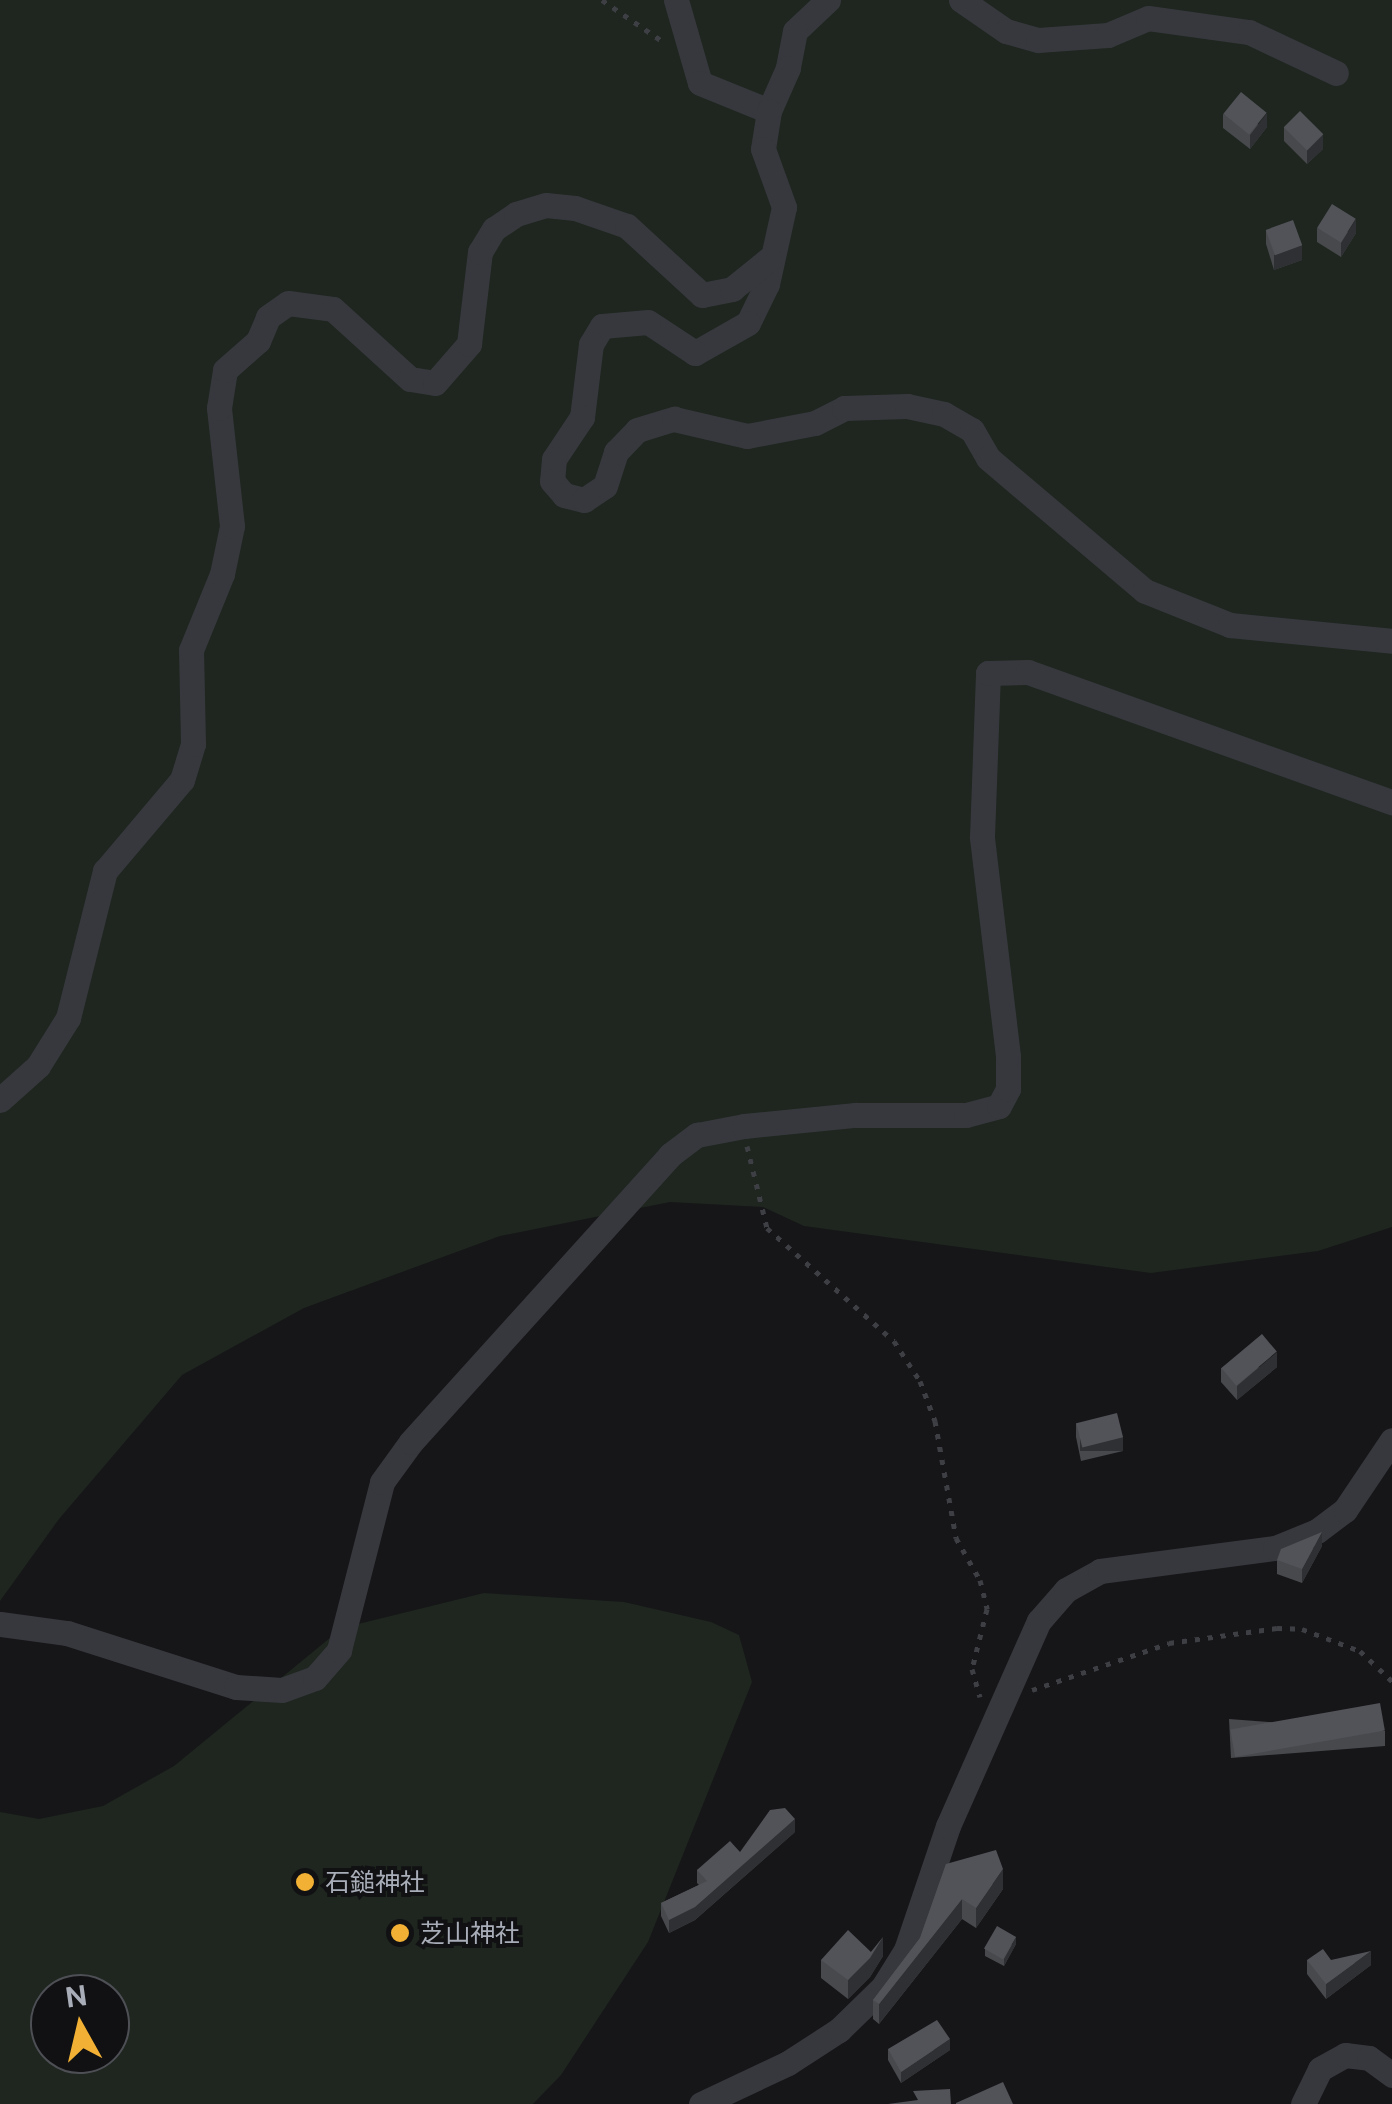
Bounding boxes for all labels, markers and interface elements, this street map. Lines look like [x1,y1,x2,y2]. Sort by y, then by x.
place label: 石鎚神社 [325,1867,425,1897]
marker: 石鎚神社 [294,1871,316,1893]
place label: 芝山神社 [420,1918,520,1948]
marker: 芝山神社 [389,1922,411,1944]
north arrow [30,1974,130,2074]
text: N [63,1978,89,2014]

